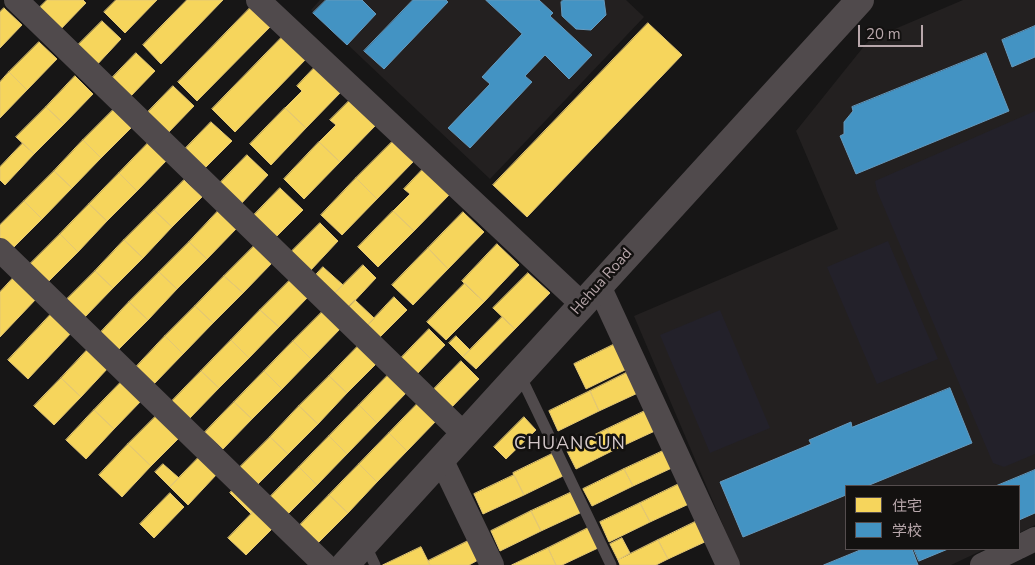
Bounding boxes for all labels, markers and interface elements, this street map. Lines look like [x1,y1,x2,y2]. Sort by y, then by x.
scale bar [860,15,925,47]
text: 20 m [866,24,901,44]
street label: Hehua Road [568,245,636,319]
district label: CHUANCUN [513,434,627,456]
legend [845,485,1020,550]
text: 住宅 [892,496,922,516]
text: 学校 [892,521,922,541]

